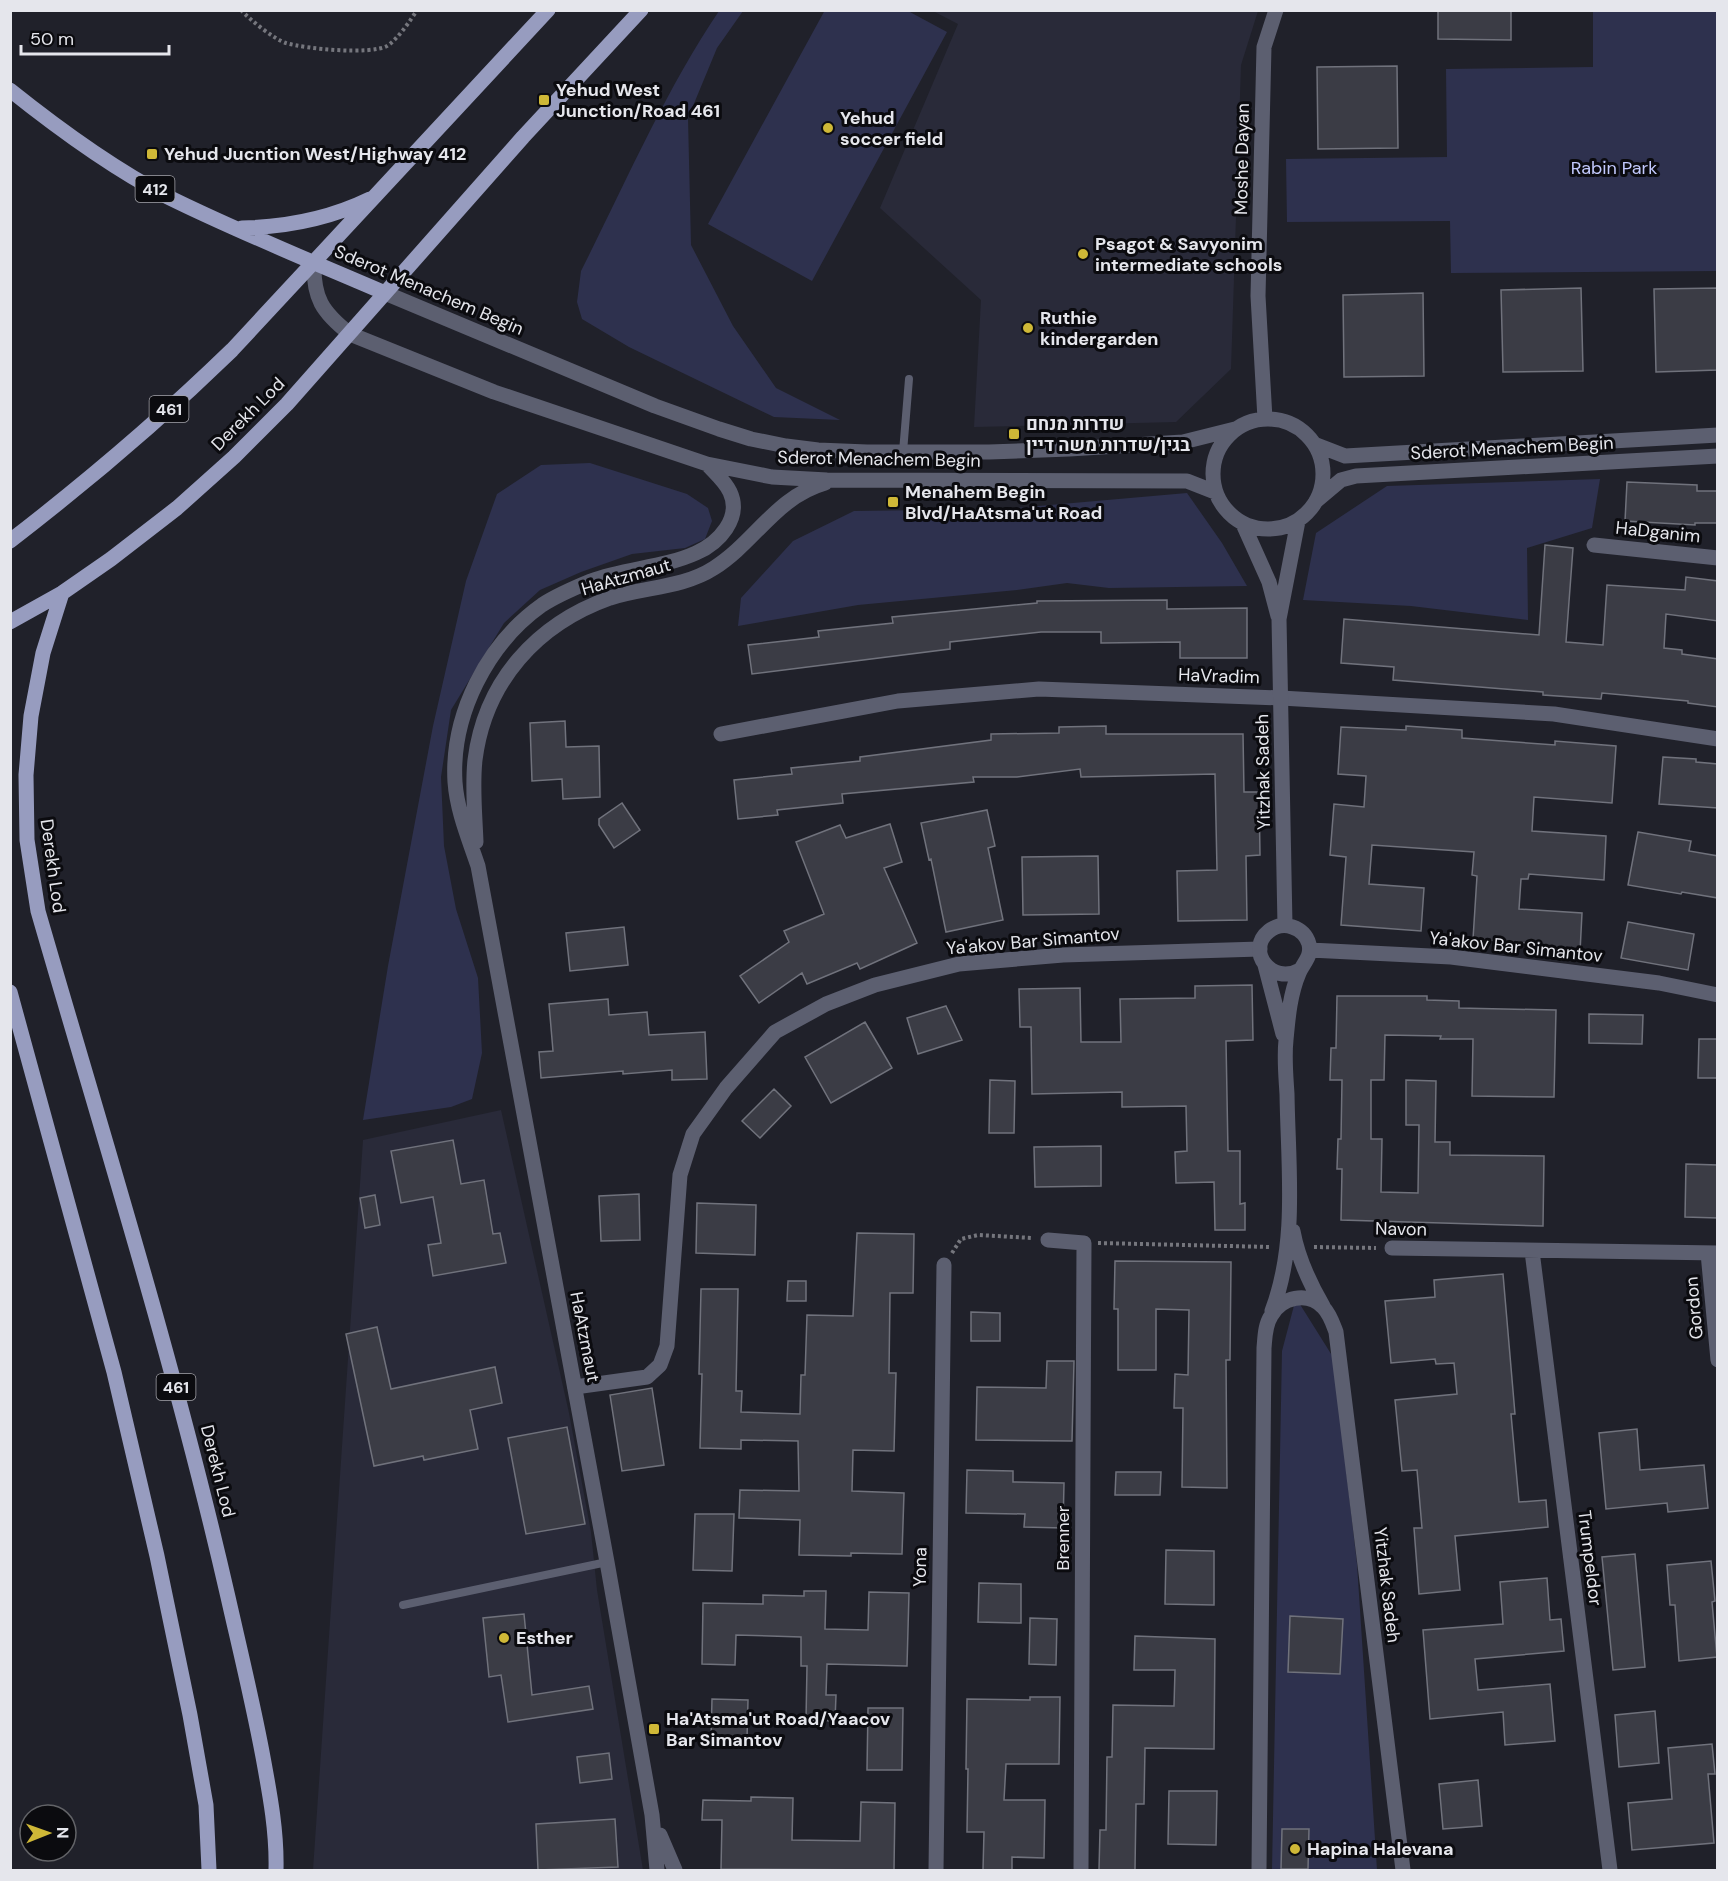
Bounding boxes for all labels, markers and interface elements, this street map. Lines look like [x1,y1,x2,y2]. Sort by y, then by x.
scale bar [21,18,170,56]
text: 50 m [30,27,74,51]
place label: Yehud West Junction/Road 461 [556,78,720,123]
marker: Yehud West Junction/Road 461 [537,93,551,107]
street label: Moshe Dayan [1229,103,1255,215]
place label: Yehud soccer field [840,106,943,151]
marker: Yehud soccer field [821,121,835,135]
place label: Yehud Jucntion West/Highway 412 [164,142,467,166]
marker: Yehud Jucntion West/Highway 412 [145,147,159,161]
park label: Rabin Park [1571,156,1657,180]
road number: 412 [136,176,174,202]
place label: Psagot & Savyonim intermediate schools [1095,232,1282,277]
street label: Sderot Menachem Begin [331,239,527,341]
marker: Psagot & Savyonim intermediate schools [1076,247,1090,261]
place label: Ruthie kindergarden [1040,306,1158,351]
marker: Ruthie kindergarden [1021,321,1035,335]
street label: Derekh Lod [206,372,290,456]
road number: 461 [150,396,188,422]
place label: שדרות מנחם בגין/שדרות משה דיין [1026,412,1190,457]
marker: שדרות מנחם בגין/שדרות משה דיין [1007,427,1021,441]
street label: Sderot Menachem Begin [1410,431,1614,465]
street label: Sderot Menachem Begin [777,445,981,473]
place label: Menahem Begin Blvd/HaAtsma'ut Road [905,480,1102,525]
marker: Menahem Begin Blvd/HaAtsma'ut Road [886,495,900,509]
street label: HaDganim [1614,516,1702,548]
street label: HaAtzmaut [579,553,673,601]
street label: HaVradim [1178,663,1260,689]
street label: Yitzhak Sadeh [1250,714,1276,830]
street label: Derekh Lod [35,818,71,914]
street label: Ya'akov Bar Simantov [945,921,1121,961]
street label: Ya'akov Bar Simantov [1428,926,1604,968]
street label: Navon [1375,1217,1427,1241]
street label: Gordon [1679,1276,1709,1340]
street label: HaAtzmaut [564,1290,606,1384]
road number: 461 [156,1374,195,1400]
street label: Derekh Lod [195,1422,241,1520]
street label: Brenner [1051,1505,1075,1570]
street label: Trumpeldor [1572,1509,1608,1608]
street label: Yitzhak Sadeh [1368,1526,1406,1644]
street label: Yona [908,1547,932,1587]
place label: Esther [516,1626,573,1650]
marker: Esther [497,1631,511,1645]
place label: Ha'Atsma'ut Road/Yaacov Bar Simantov [666,1707,890,1752]
marker: Ha'Atsma'ut Road/Yaacov Bar Simantov [647,1722,661,1736]
north arrow [18,1803,78,1863]
text: N [52,1827,73,1839]
place label: Hapina Halevana [1307,1837,1454,1861]
marker: Hapina Halevana [1288,1842,1302,1856]

